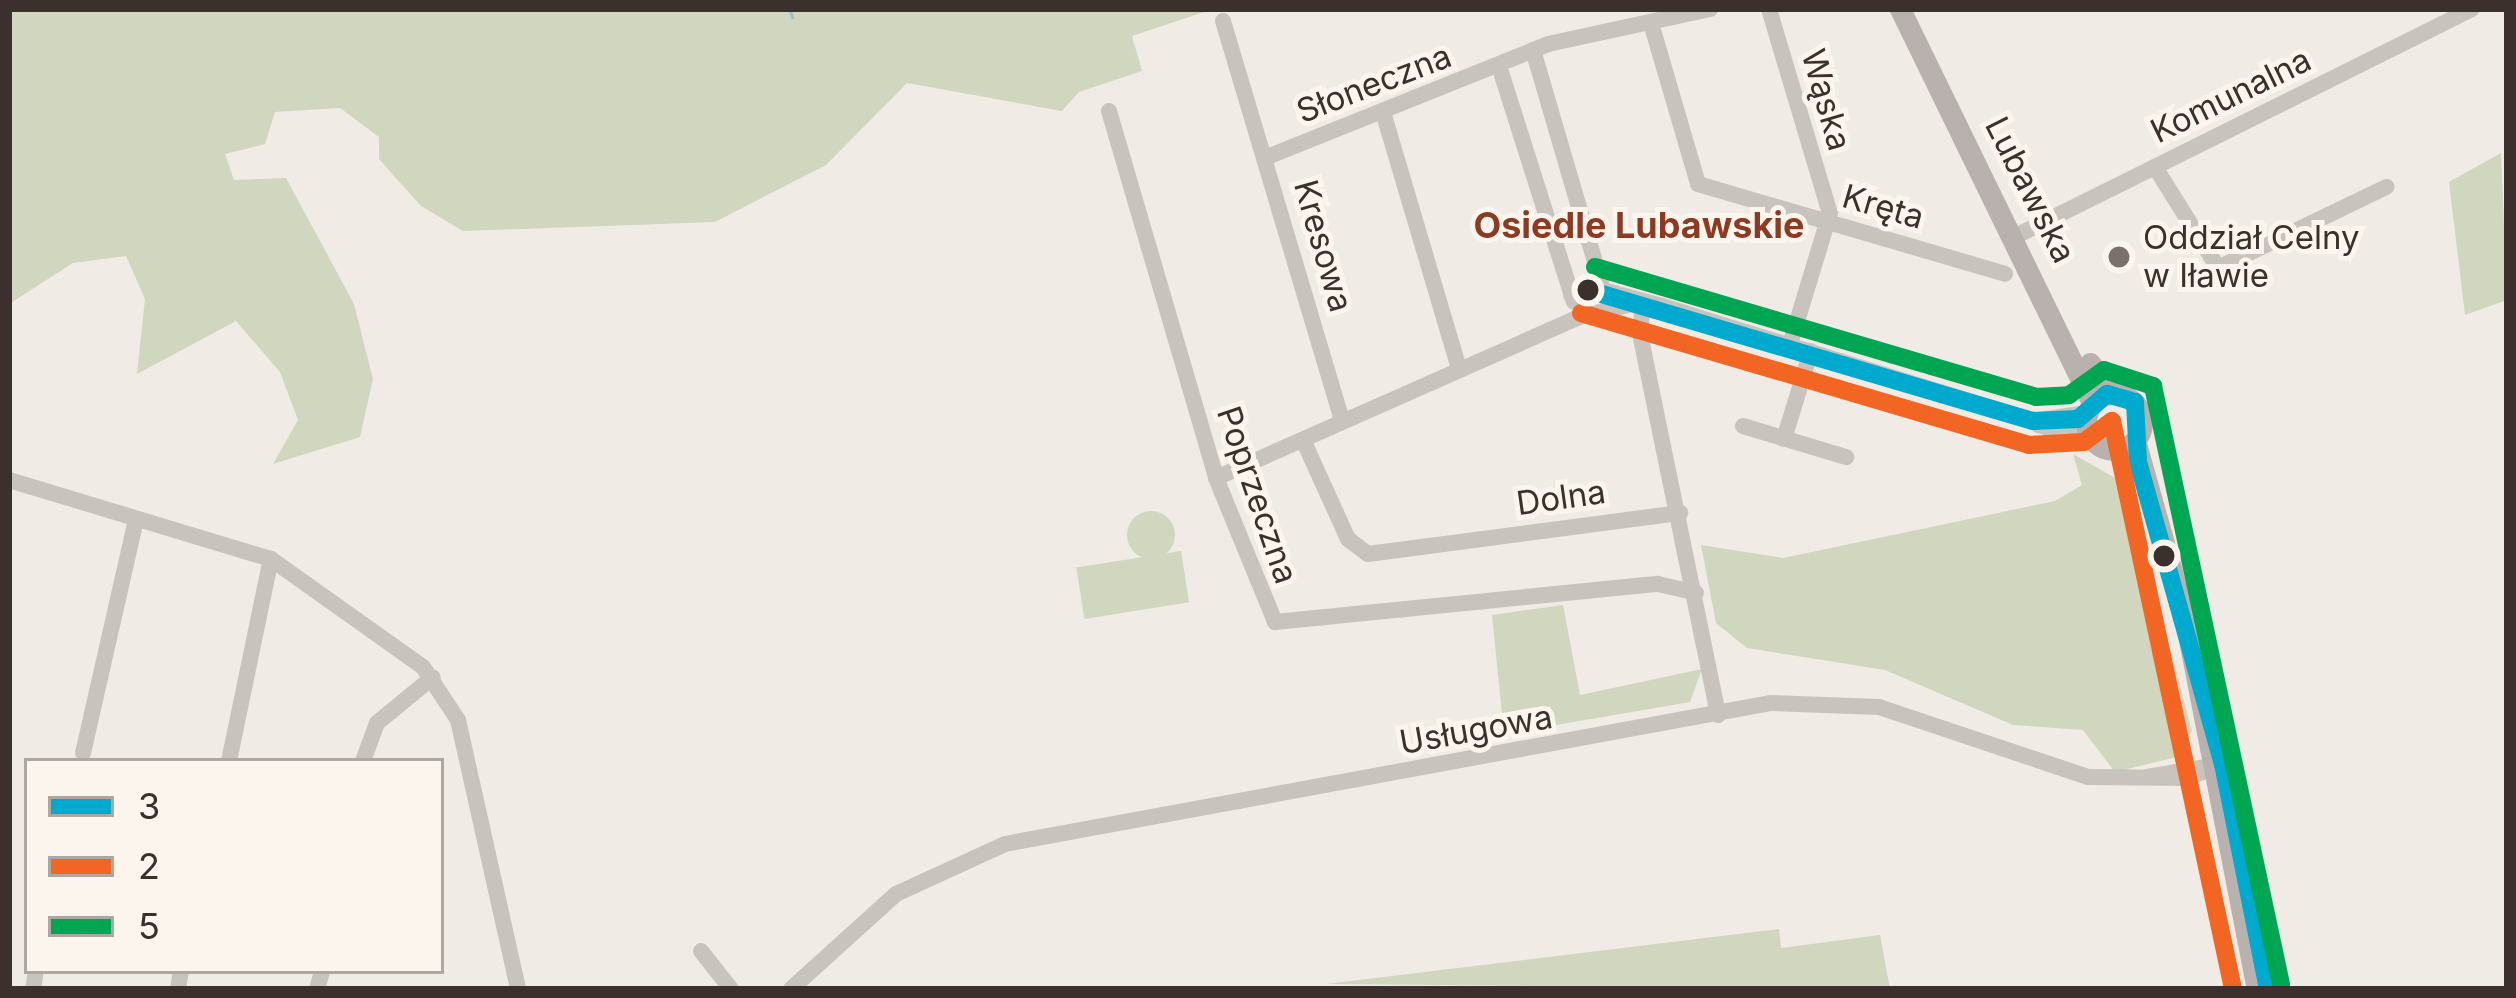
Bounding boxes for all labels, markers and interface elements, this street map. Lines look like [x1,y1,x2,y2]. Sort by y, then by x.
street label: Słoneczna [1291,36,1457,132]
street label: Komunalna [2145,40,2317,152]
street label: Wąska [1793,45,1859,155]
street label: Lubawska [1976,110,2084,270]
street label: Kresowa [1285,175,1361,317]
street label: Kręta [1838,177,1928,237]
district label: Osiedle Lubawskie [1473,204,1805,248]
place label: Oddział Celny w Iławie [2143,218,2360,296]
marker: Oddział Celny w Iławie [2106,244,2132,270]
unlabelled marker [1577,279,1599,301]
street label: Poprzeczna [1208,401,1306,589]
street label: Dolna [1514,472,1608,524]
unlabelled marker [2153,545,2175,567]
street label: Usługowa [1397,697,1555,763]
legend [24,758,444,974]
text: 3 [138,784,160,828]
text: 2 [138,844,160,888]
text: 5 [138,904,160,948]

